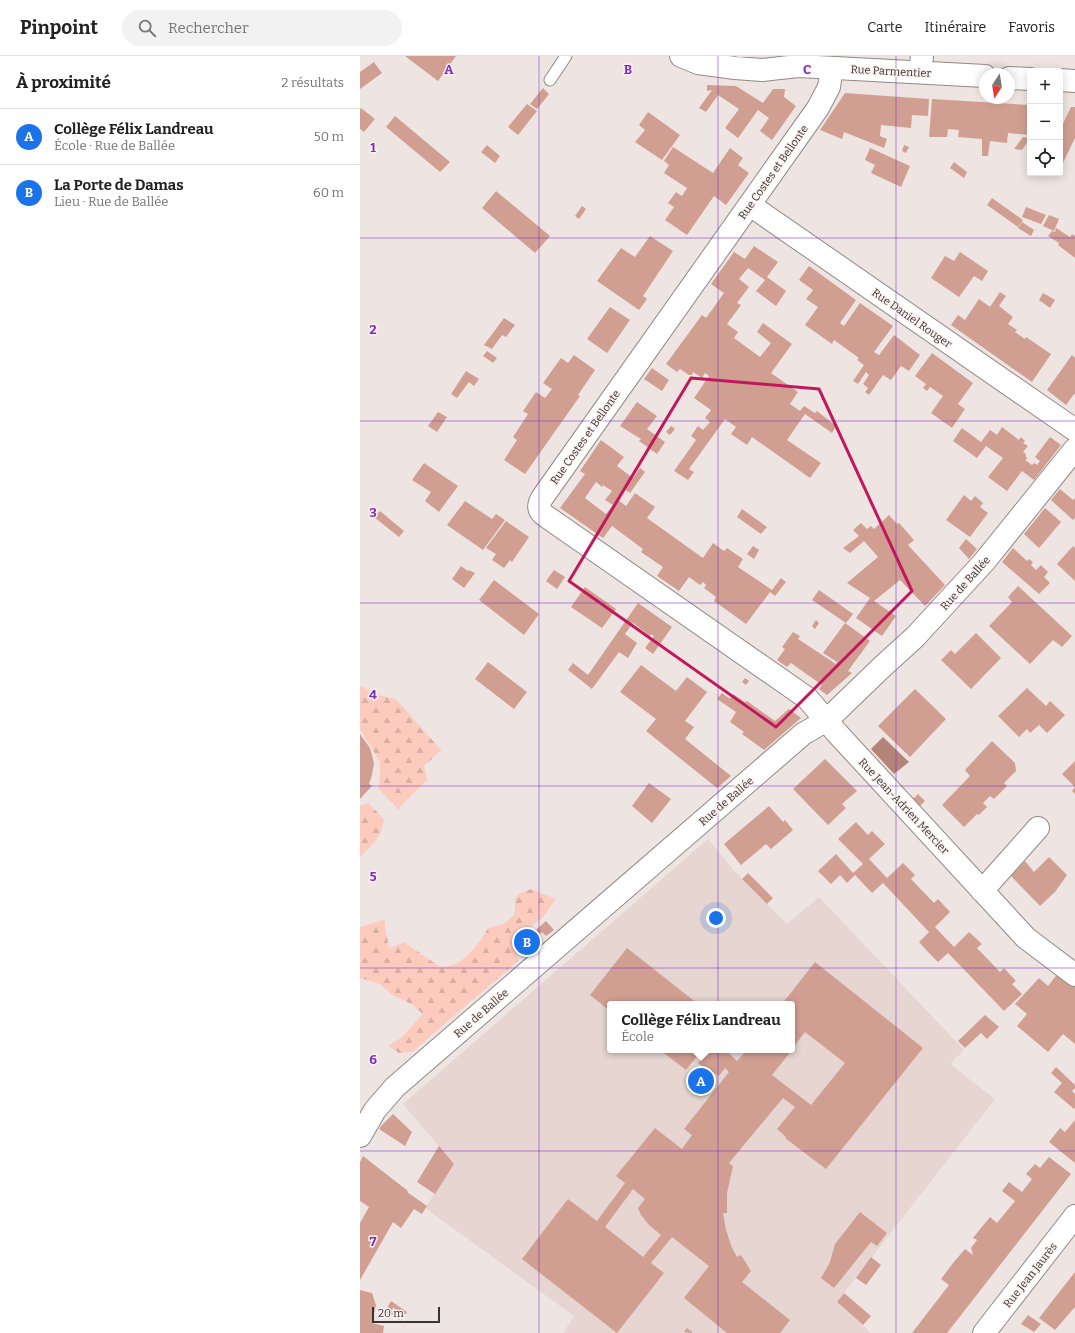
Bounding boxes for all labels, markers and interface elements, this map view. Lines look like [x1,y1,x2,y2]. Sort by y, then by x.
search box [122,10,402,46]
text: Pinpoint [20,16,98,39]
icon: search [136,17,158,39]
text: Rechercher [168,19,249,37]
text: Carte [867,19,902,36]
text: Itinéraire [924,19,986,36]
text: Favoris [1008,19,1055,36]
text: A [444,62,454,77]
text: B [624,62,632,77]
text: C [803,62,811,77]
street label: Rue Parmentier [850,63,932,80]
north arrow [979,68,1015,104]
map controls [1027,68,1063,176]
button: + [1027,68,1063,104]
text: À proximité [16,72,111,93]
text: 2 résultats [281,75,344,90]
button: − [1027,104,1063,140]
text: Collège Félix Landreau [54,120,214,138]
street label: Rue Costes et Bellonte [736,123,811,222]
text: A [24,129,34,144]
text: 50 m [314,129,344,144]
text: École · Rue de Ballée [54,138,175,153]
text: 1 [370,140,376,155]
button: locate [1027,140,1063,176]
text: La Porte de Damas [54,176,184,194]
text: B [25,185,33,200]
text: 60 m [313,185,344,200]
text: Lieu · Rue de Ballée [54,194,168,209]
street label: Rue Daniel Rouger [869,286,954,351]
text: 2 [369,322,377,337]
street label: Rue Costes et Bellonte [548,388,623,487]
text: 3 [369,505,377,520]
street label: Rue de Ballée [938,554,993,613]
text: 4 [369,687,377,702]
street label: Rue Jean-Adrien Mercier [856,756,952,857]
street label: Rue de Ballée [696,774,756,829]
text: 5 [369,869,377,884]
your location [706,908,726,928]
pin: B [514,927,540,957]
street label: Rue de Ballée [451,986,511,1041]
popup [607,1001,795,1053]
text: Collège Félix Landreau [621,1011,781,1029]
text: École [621,1029,654,1044]
text: 6 [369,1052,377,1067]
pin: A [688,1066,714,1096]
text: 7 [370,1234,377,1249]
street label: Rue Jean Jaurès [1001,1240,1060,1310]
scale bar [372,1305,440,1324]
text: 20 m [378,1307,404,1320]

